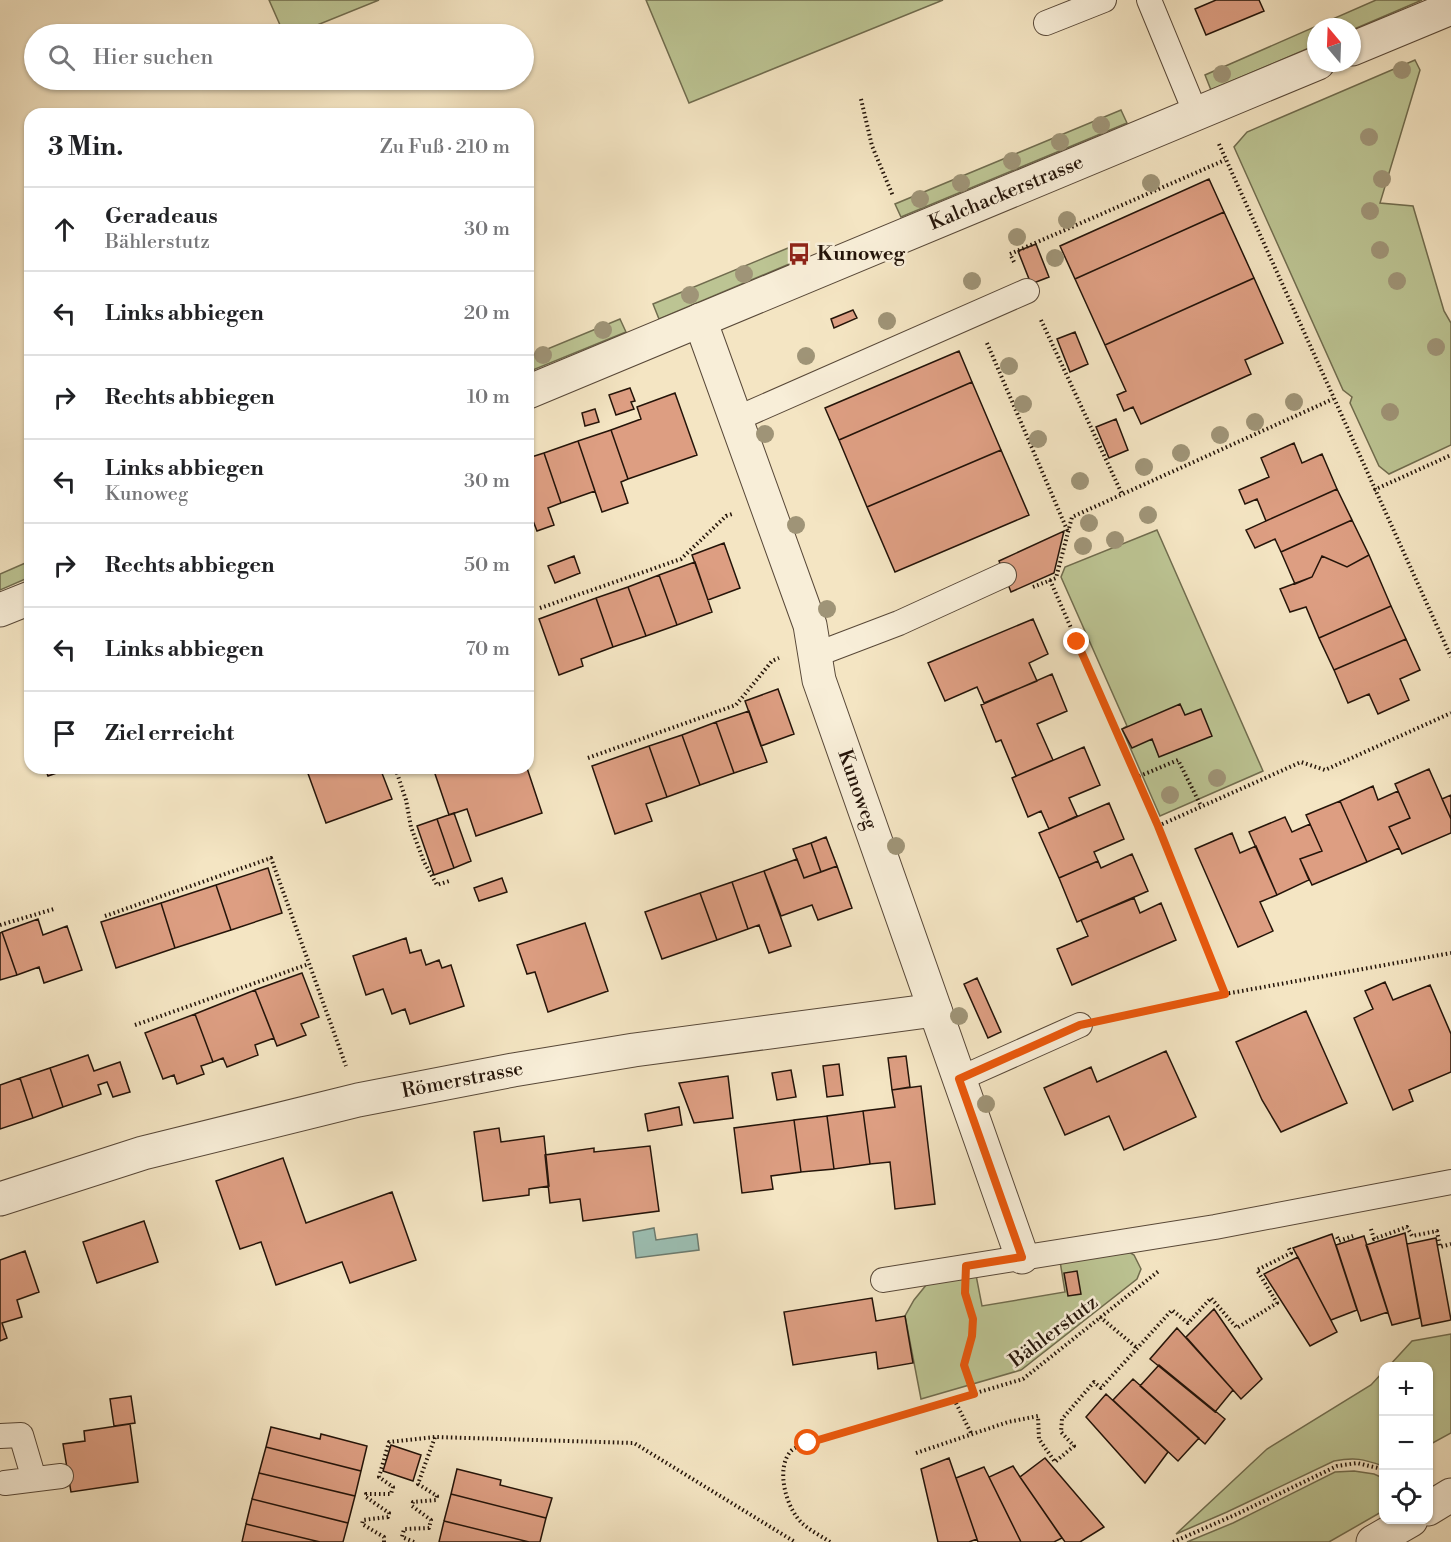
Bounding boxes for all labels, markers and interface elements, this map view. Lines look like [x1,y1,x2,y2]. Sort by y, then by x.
north arrow [1307,18,1361,72]
search box [24,24,534,90]
icon: search [45,41,78,74]
text: Hier suchen [93,44,213,71]
text: 3 Min. [48,131,123,163]
text: Zu Fuß · 210 m [380,135,510,160]
street label: Kalchackerstrasse [925,150,1087,236]
text: Geradeaus [105,203,218,230]
icon: ahead [48,213,81,246]
text: 30 m [464,217,510,242]
text: Bählerstutz [105,230,210,255]
bus stop icon: Kunoweg [786,241,812,267]
place label: Kunoweg [817,242,906,267]
icon: left [48,297,81,330]
text: Links abbiegen [105,300,264,327]
text: 20 m [464,301,510,326]
icon: right [48,381,81,414]
text: Rechts abbiegen [105,384,275,411]
text: 10 m [467,385,510,410]
text: Links abbiegen [105,455,264,482]
icon: left [48,465,81,498]
text: 30 m [464,469,510,494]
text: Kunoweg [105,482,188,507]
icon: right [48,549,81,582]
text: Rechts abbiegen [105,552,275,579]
text: 50 m [464,553,510,578]
route end [1063,628,1089,654]
icon: left [48,633,81,666]
text: Links abbiegen [105,636,264,663]
text: 70 m [466,637,510,662]
icon: arrive [48,717,81,750]
text: Ziel erreicht [105,720,234,747]
street label: Kunoweg [832,746,883,833]
street label: Römerstrasse [399,1056,525,1104]
street label: Bählerstutz [1004,1290,1103,1374]
map controls [1379,1362,1433,1524]
button: + [1379,1362,1433,1416]
button: − [1379,1416,1433,1470]
route start [794,1429,820,1455]
button: locate [1379,1470,1433,1524]

